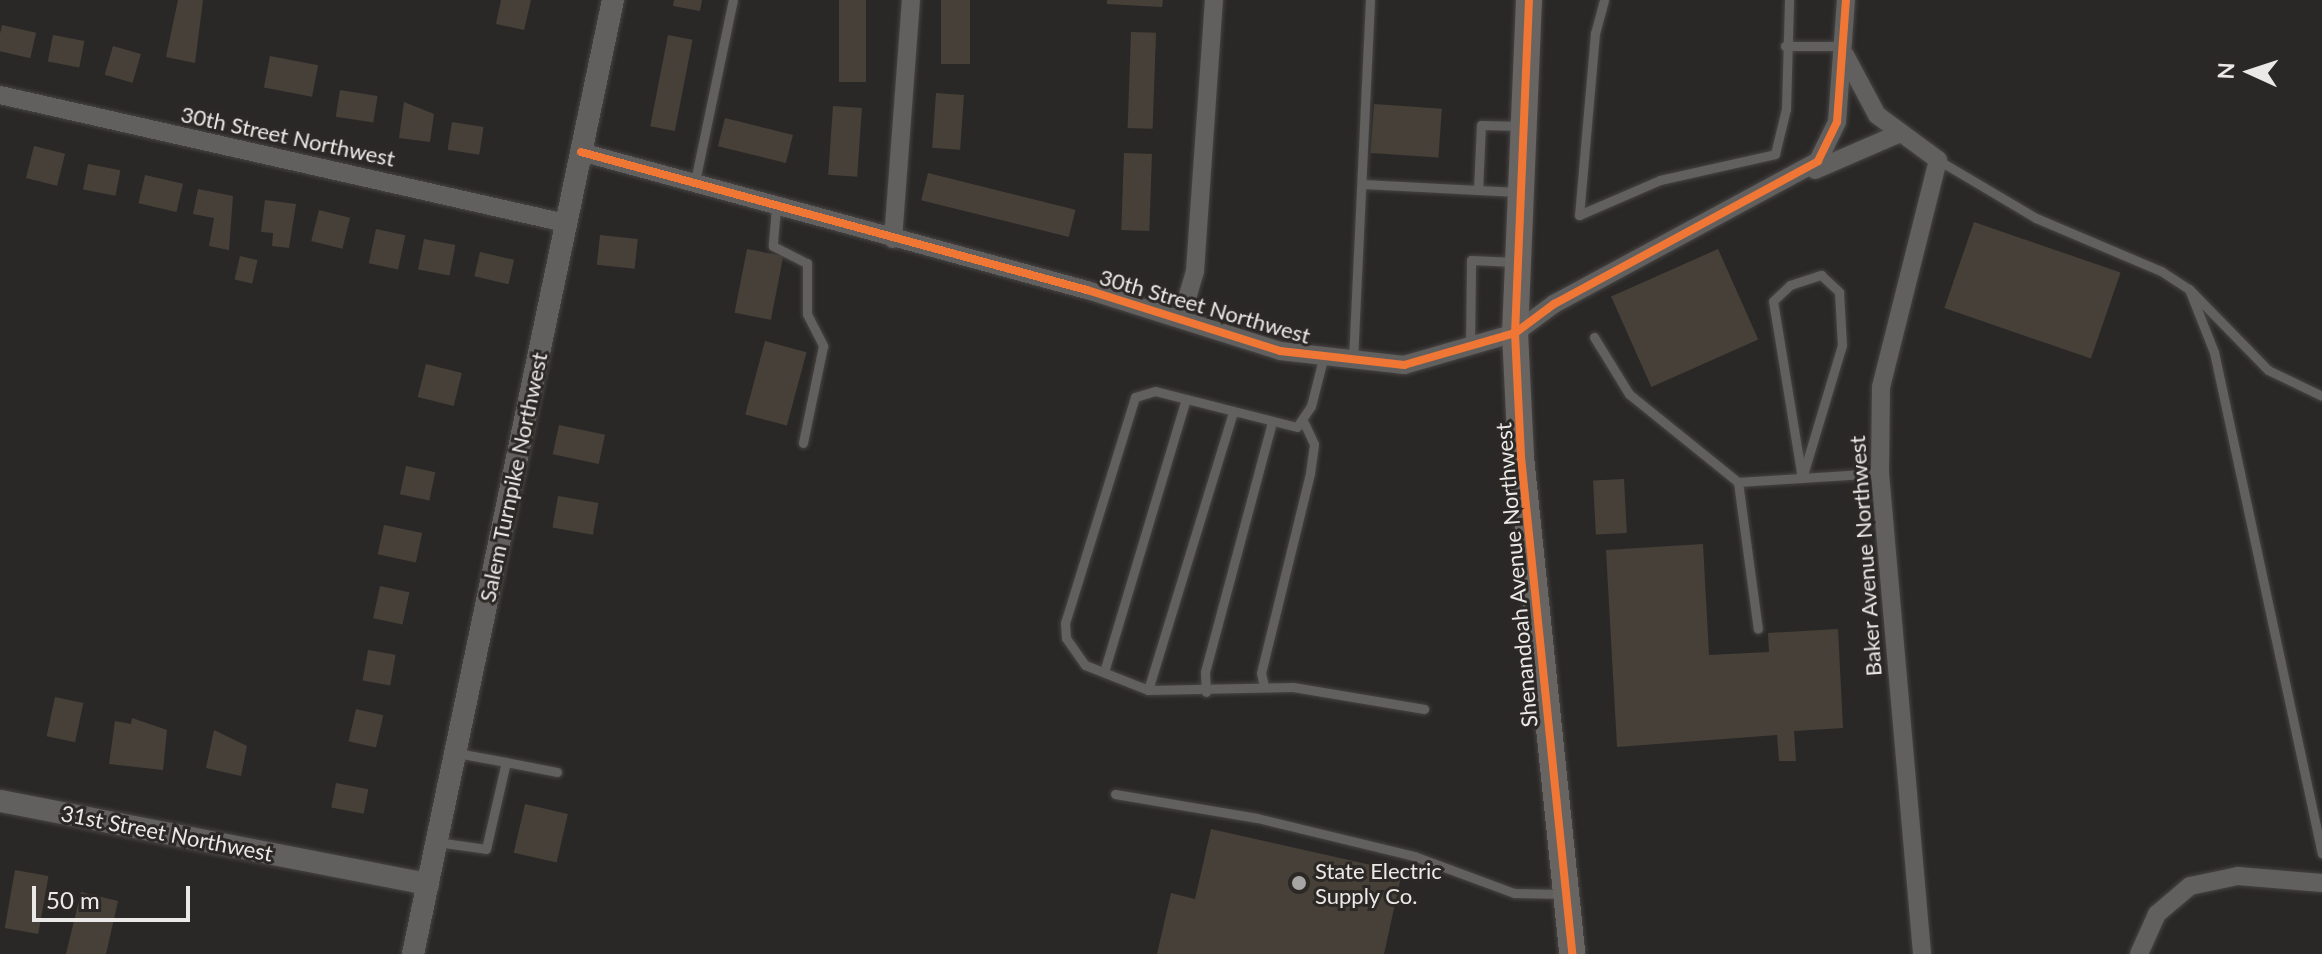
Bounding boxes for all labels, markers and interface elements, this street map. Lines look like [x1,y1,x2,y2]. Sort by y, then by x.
north arrow [2210,32,2290,112]
text: N [2212,62,2239,80]
street label: 30th Street Northwest [179,100,397,172]
street label: 30th Street Northwest [1097,263,1313,349]
street label: Salem Turnpike Northwest [474,349,552,605]
street label: Shenandoah Avenue Northwest [1489,421,1543,729]
street label: Baker Avenue Northwest [1843,434,1887,678]
street label: 31st Street Northwest [59,799,275,867]
place label: State Electric Supply Co. [1315,857,1442,908]
scale bar [36,870,194,920]
marker: State Electric Supply Co. [1290,874,1308,892]
text: 50 m [46,885,100,914]

